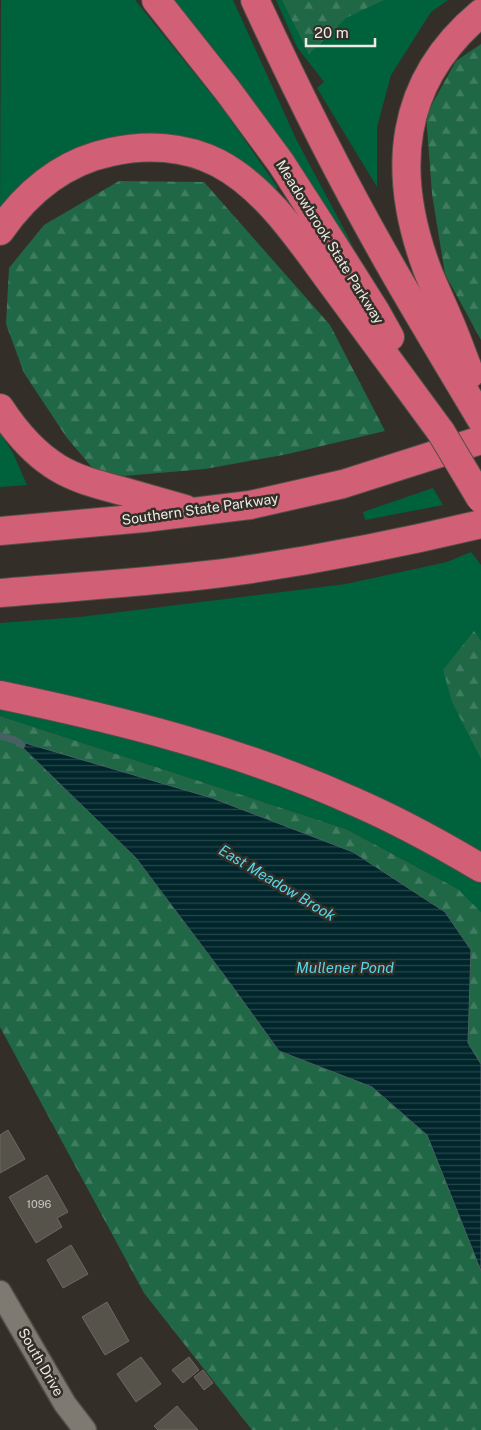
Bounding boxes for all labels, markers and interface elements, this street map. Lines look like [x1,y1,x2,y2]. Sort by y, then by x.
scale bar [306,15,375,47]
text: 20 m [314,24,349,41]
street label: Meadowbrook State Parkway [273,157,387,327]
street label: Southern State Parkway [121,490,280,528]
water label: East Meadow Brook [216,841,339,925]
water label: Mullener Pond [296,959,394,976]
house number: 1096 [27,1198,52,1210]
street label: South Drive [15,1325,67,1399]

